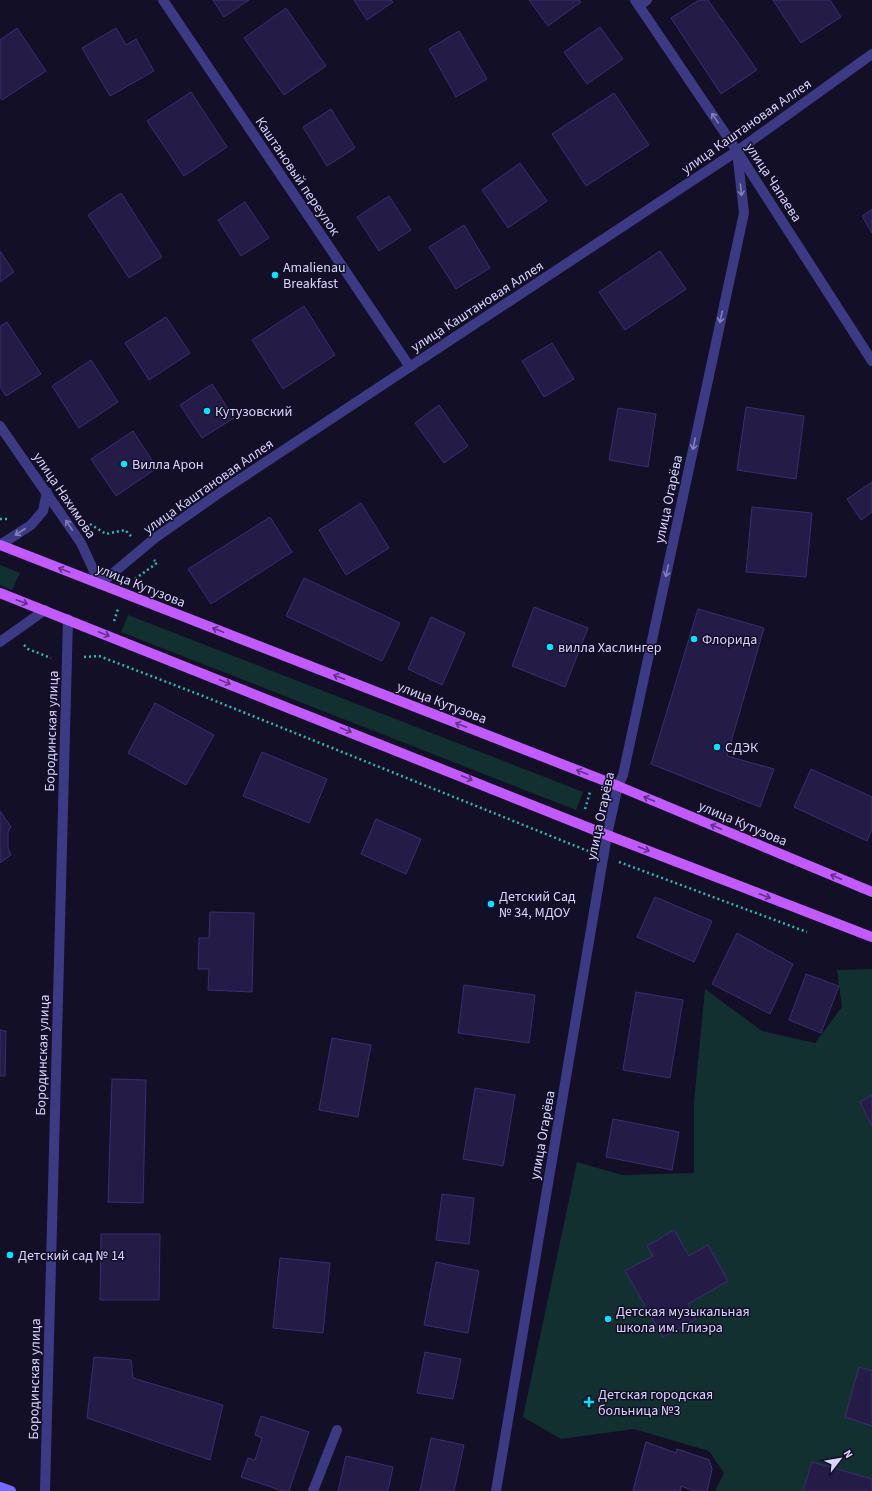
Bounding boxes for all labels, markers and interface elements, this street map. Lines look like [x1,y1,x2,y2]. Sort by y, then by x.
street label: улица Каштановая Аллея [677,74,816,179]
street label: Каштановый переулок [250,113,344,240]
one-way arrow [711,113,719,124]
street label: улица Чапаева [740,139,806,226]
one-way arrow [737,183,745,196]
street label: улица Каштановая Аллея [407,256,548,357]
place label: Amalienau Breakfast [283,258,346,294]
marker: Amalienau Breakfast [270,270,280,280]
one-way arrow [717,310,725,323]
place label: Кутузовский [215,402,292,422]
marker: Кутузовский [202,406,212,416]
street label: улица Каштановая Аллея [139,434,278,539]
one-way arrow [690,437,698,450]
street label: улица Нахимова [28,448,101,543]
street label: улица Огарёва [650,453,688,545]
place label: Вилла Арон [132,455,204,475]
marker: Вилла Арон [119,459,129,469]
one-way arrow [65,519,73,530]
one-way arrow [14,528,25,537]
street label: улица Кутузова [93,559,188,613]
one-way arrow [662,564,670,577]
one-way arrow [58,565,70,573]
one-way arrow [16,598,28,606]
one-way arrow [213,626,225,634]
one-way arrow [98,630,110,638]
place label: Флорида [702,630,757,650]
marker: Флорида [689,634,699,644]
place label: вилла Хаслингер [558,638,662,658]
marker: вилла Хаслингер [545,642,555,652]
street label: Бородинская улица [40,670,64,792]
one-way arrow [334,673,346,681]
street label: улица Кутузова [394,677,489,729]
one-way arrow [218,678,230,686]
one-way arrow [455,720,467,728]
one-way arrow [339,727,351,734]
place label: СДЭК [725,738,759,758]
marker: СДЭК [712,742,722,752]
one-way arrow [576,767,588,775]
street label: улица Огарёва [582,770,620,862]
one-way arrow [460,775,472,782]
one-way arrow [643,794,655,802]
street label: улица Кутузова [695,796,790,852]
one-way arrow [710,822,722,830]
one-way arrow [637,845,649,853]
one-way arrow [830,873,842,880]
place label: Детский Сад № 34, МДОУ [499,887,576,923]
one-way arrow [758,892,770,900]
marker: Детский Сад № 34, МДОУ [486,899,496,909]
street label: Бородинская улица [31,994,55,1116]
street label: улица Огарёва [525,1089,561,1181]
place label: Детский сад № 14 [18,1246,125,1266]
marker: Детский сад № 14 [5,1250,15,1260]
place label: Детская музыкальная школа им. Глиэра [616,1302,750,1338]
marker: Детская музыкальная школа им. Глиэра [603,1314,613,1324]
street label: Бородинская улица [24,1318,46,1440]
place label: Детская городская больница №3 [598,1385,713,1421]
marker: Детская городская больница №3 [583,1396,595,1408]
north arrow [820,1439,860,1479]
text: N [840,1447,856,1461]

